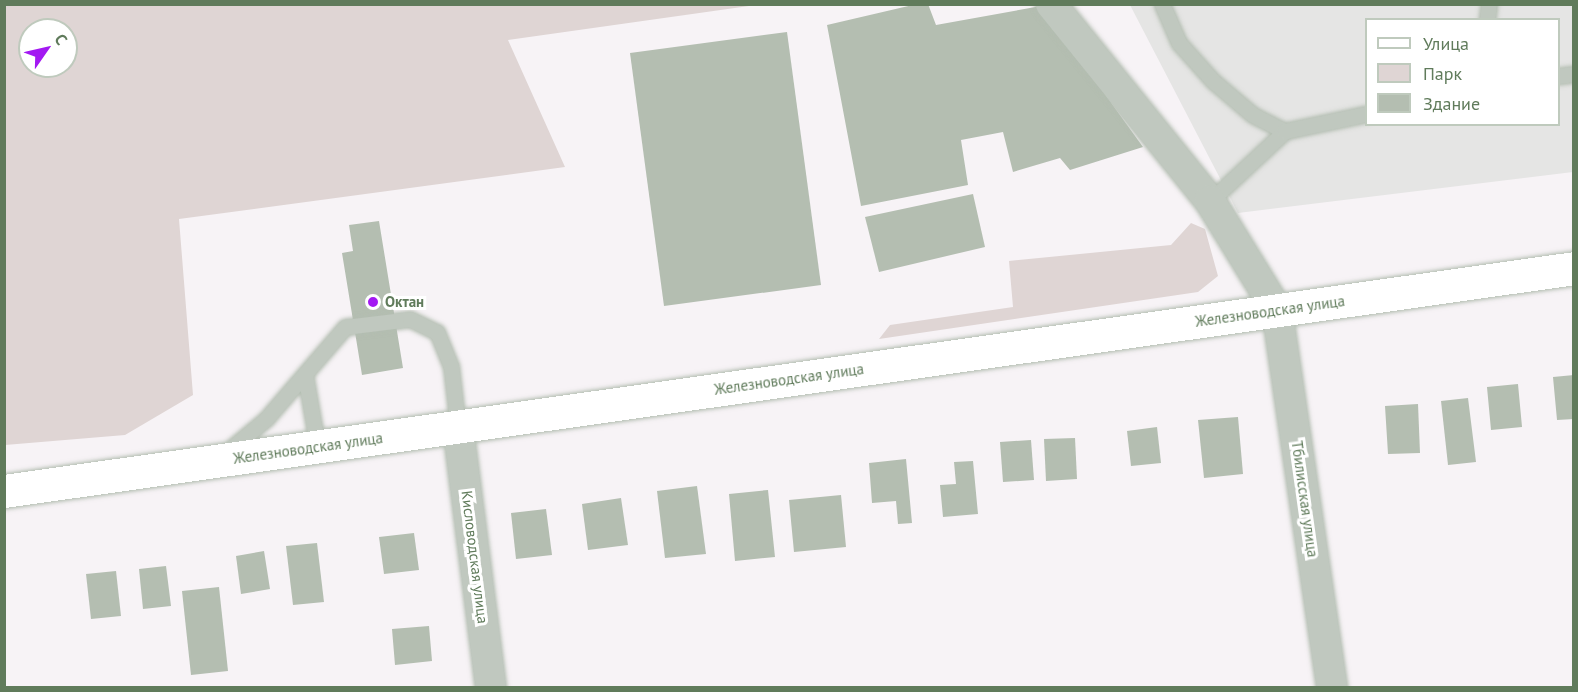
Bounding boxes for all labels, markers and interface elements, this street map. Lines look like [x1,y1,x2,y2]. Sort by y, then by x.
north arrow [18,18,78,78]
legend [1365,18,1560,126]
text: С [50,30,72,48]
text: Улица [1423,32,1469,55]
text: Парк [1423,62,1462,85]
text: Здание [1423,92,1480,115]
street label: Железноводская улица [1194,292,1346,330]
place label: Октан [385,293,424,311]
marker: Октан [366,295,380,309]
street label: Железноводская улица [713,360,865,398]
street label: Железноводская улица [232,429,384,467]
street label: Тбилисская улица [1288,440,1322,558]
street label: Кисловодская улица [458,489,492,625]

